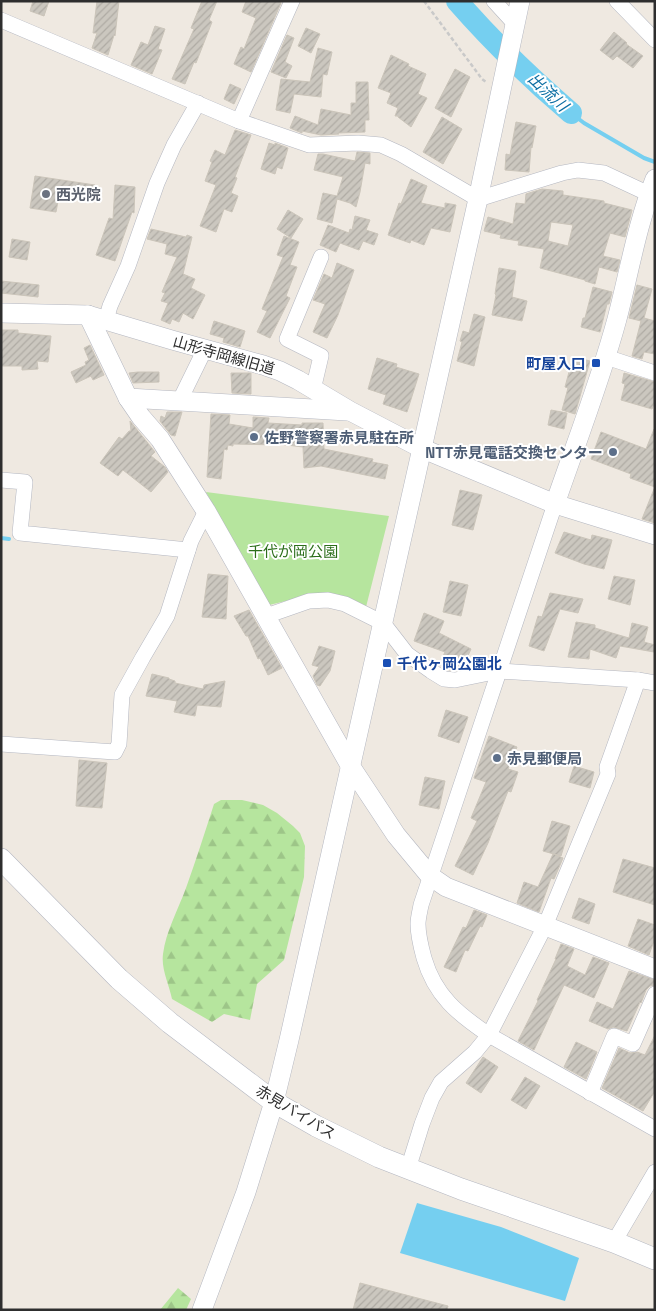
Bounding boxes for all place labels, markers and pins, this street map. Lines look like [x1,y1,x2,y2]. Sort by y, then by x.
place label: 西光院 [56,185,101,204]
marker: 西光院 [40,188,52,200]
place label: 町屋入口 [526,354,586,373]
marker: 町屋入口 [590,357,602,369]
place label: 佐野警察署赤見駐在所 [264,428,414,447]
marker: 佐野警察署赤見駐在所 [248,431,260,443]
place label: NTT赤見電話交換センター [425,443,603,462]
marker: NTT赤見電話交換センター [607,446,619,458]
place label: 千代ヶ岡公園北 [397,654,502,673]
marker: 千代ヶ岡公園北 [381,657,393,669]
place label: 赤見郵便局 [507,749,582,768]
marker: 赤見郵便局 [491,752,503,764]

